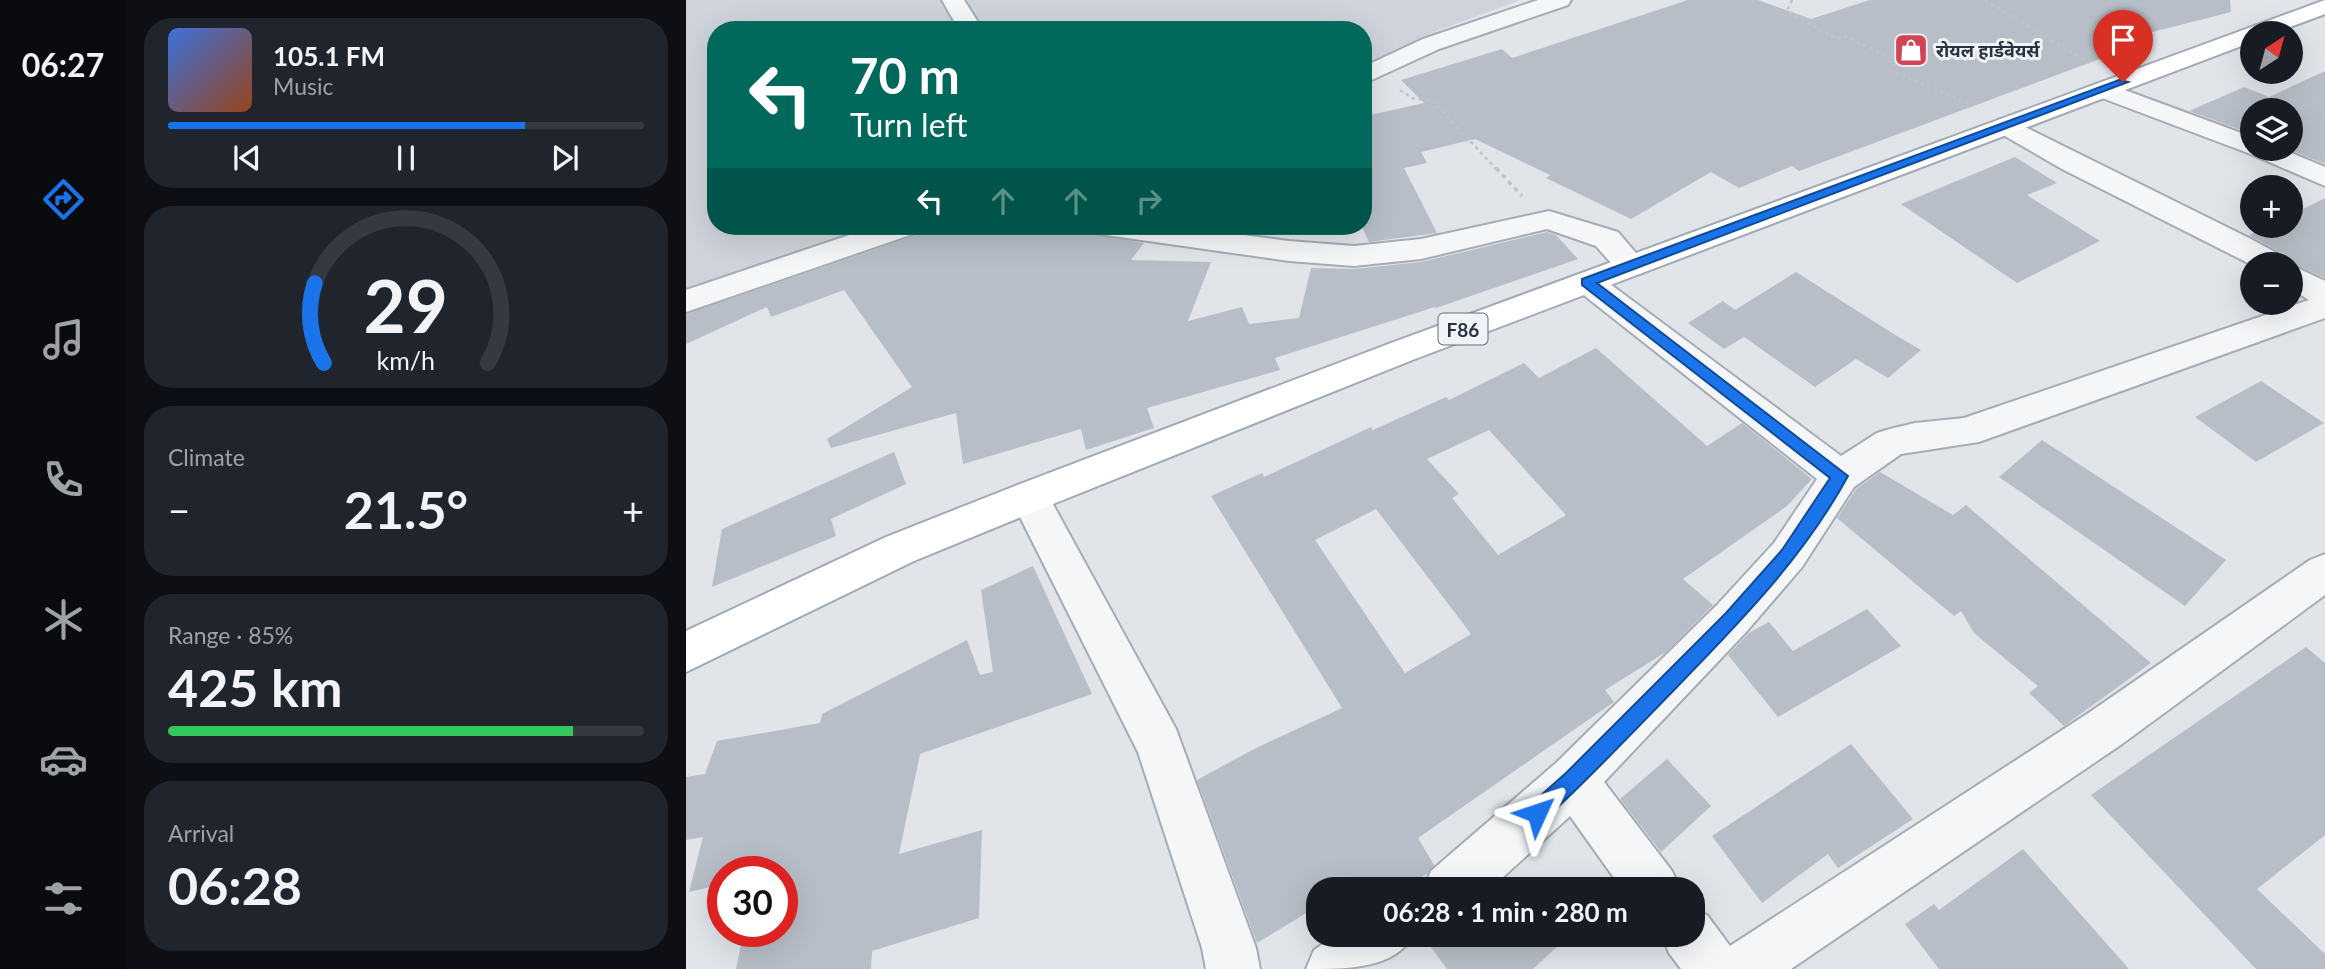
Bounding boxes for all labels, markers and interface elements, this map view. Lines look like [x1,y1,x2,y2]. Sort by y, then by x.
pin [2093,10,2153,82]
icon: arrive [2104,21,2142,59]
north arrow [2240,21,2303,84]
map controls [2240,21,2303,315]
shop icon: रोयल हार्डवेयर्स [1892,31,1930,69]
place label: रोयल हार्डवेयर्स [1936,39,2041,61]
text: 105.1 FM [273,40,385,72]
text: 06:27 [22,45,104,84]
text: 70 m [850,46,960,104]
icon: left [735,49,826,140]
text: Music [273,72,333,100]
button: layers [2240,98,2303,161]
text: Turn left [850,105,967,144]
icon: previous [228,139,266,177]
icon: pause [387,139,425,177]
icon: next [546,139,584,177]
icon: directions [39,175,88,224]
button: + [2240,175,2303,238]
icon: left [911,182,949,220]
icon: ahead [984,182,1022,220]
icon: ahead [1057,182,1095,220]
icon: right [1130,182,1168,220]
button: − [2240,252,2303,315]
text: 29 [364,261,448,349]
road number: F86 [1438,314,1488,344]
icon: music [39,315,88,364]
text: km/h [377,345,435,375]
text: Climate [168,443,245,471]
icon: phone [39,455,88,504]
text: 21.5° [344,478,468,540]
text: − [168,487,190,533]
text: + [622,487,644,533]
icon: climate [39,595,88,644]
text: Range · 85% [168,621,293,649]
text: 425 km [168,656,342,718]
icon: car [39,735,88,784]
position arrow [1500,776,1574,850]
text: Arrival [168,819,234,847]
text: 06:28 [168,854,302,916]
speed limit sign: 30 [707,856,798,947]
icon: filters [39,874,88,923]
text: 06:28 · 1 min · 280 m [1383,896,1628,928]

